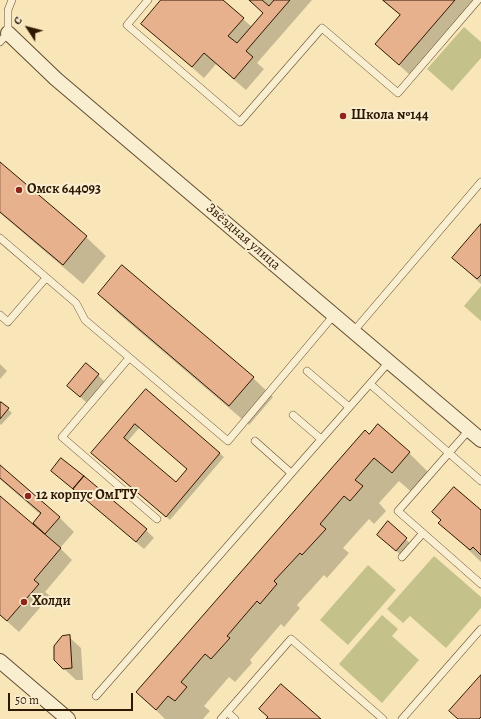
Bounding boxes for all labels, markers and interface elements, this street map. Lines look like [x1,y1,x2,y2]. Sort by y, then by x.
north arrow [8,8,48,48]
text: С [10,14,26,28]
place label: Школа №144 [351,108,428,124]
marker: Школа №144 [338,111,348,121]
place label: Омск 644093 [27,182,101,198]
marker: Омск 644093 [14,185,24,195]
street label: Звёздная улица [202,200,284,274]
place label: 12 корпус ОмГТУ [36,488,138,504]
marker: 12 корпус ОмГТУ [23,491,33,501]
place label: Холди [32,594,71,610]
marker: Холди [19,597,29,607]
scale bar [10,685,135,711]
text: 50 m [15,692,39,708]

